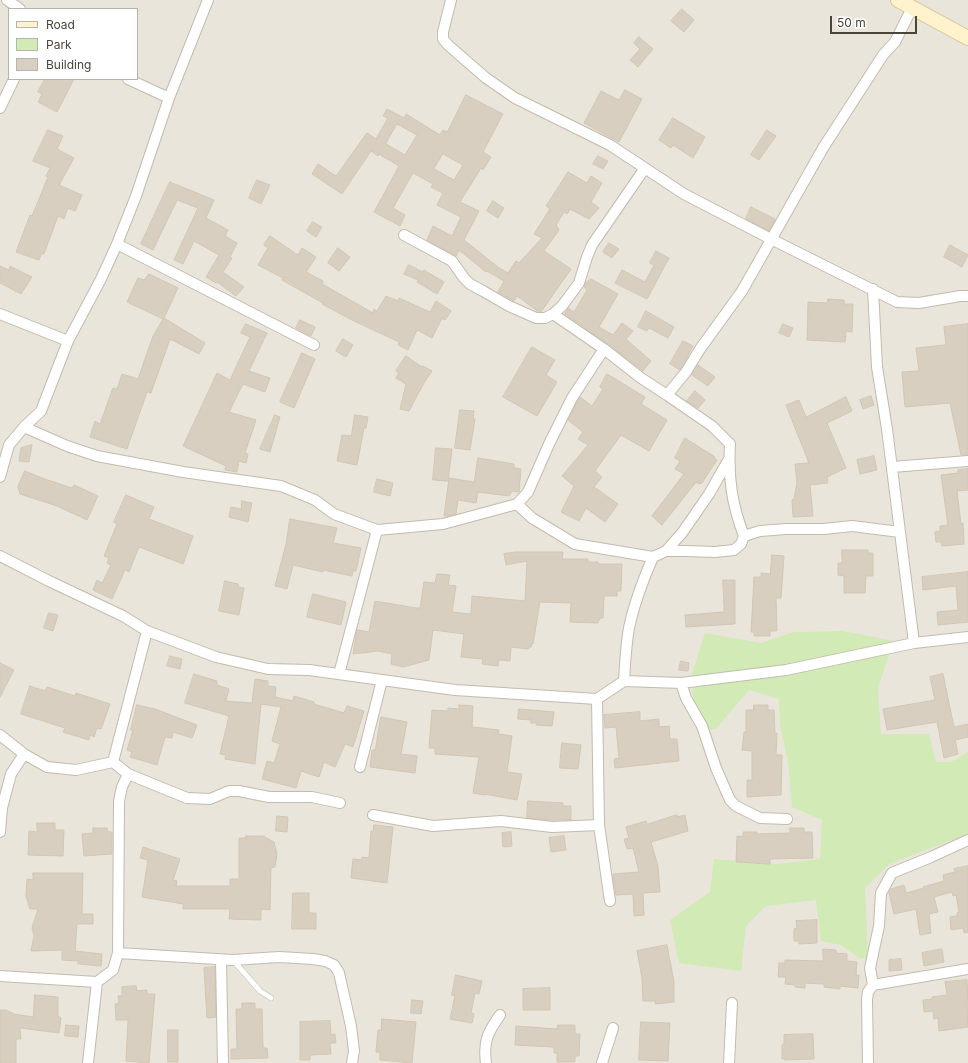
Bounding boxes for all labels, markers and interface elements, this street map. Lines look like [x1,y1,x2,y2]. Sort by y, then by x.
legend [8,8,138,80]
scale bar [832,8,919,34]
text: 50 m [837,15,866,30]
text: Road [46,17,75,32]
text: Park [46,37,72,52]
text: Building [46,57,91,72]

